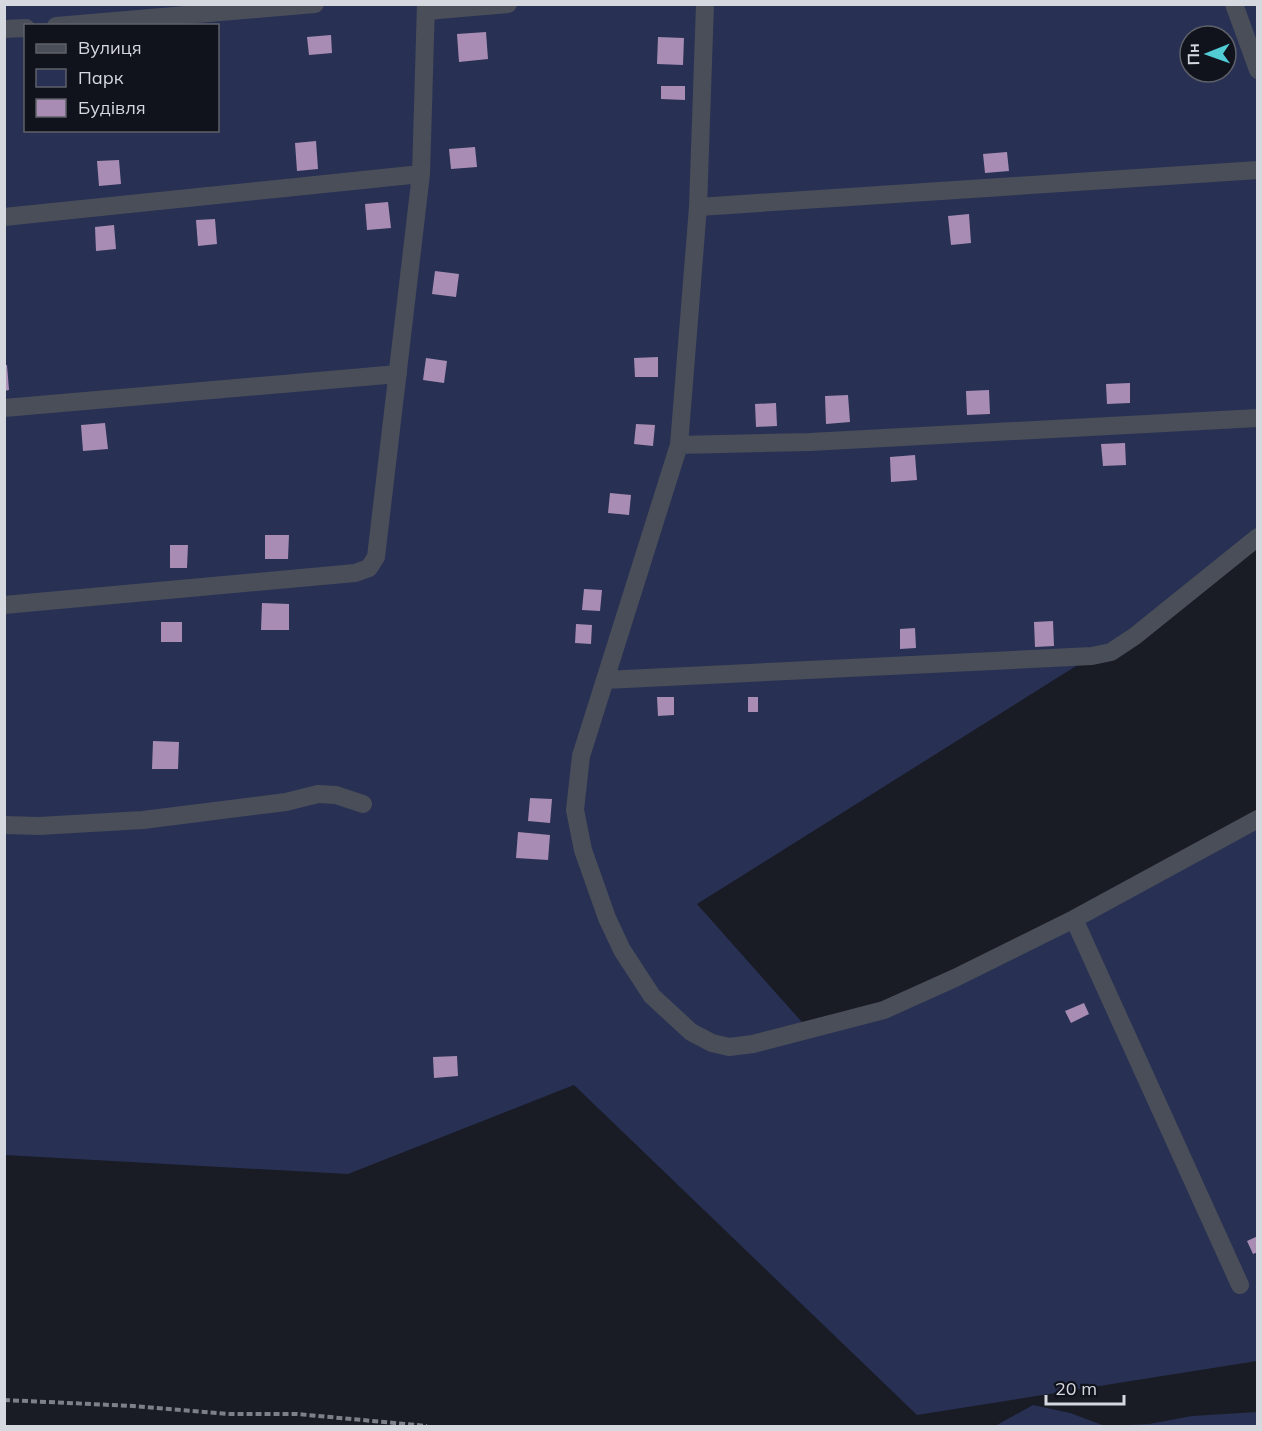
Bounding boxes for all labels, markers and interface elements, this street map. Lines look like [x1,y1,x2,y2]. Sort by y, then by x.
legend [24,24,219,132]
north arrow [1178,24,1238,84]
text: Вулиця [78,36,142,59]
text: Пн [1183,43,1203,66]
text: Парк [78,66,124,89]
text: Будівля [78,96,146,119]
scale bar [1046,1368,1124,1406]
text: 20 m [1055,1377,1097,1400]

